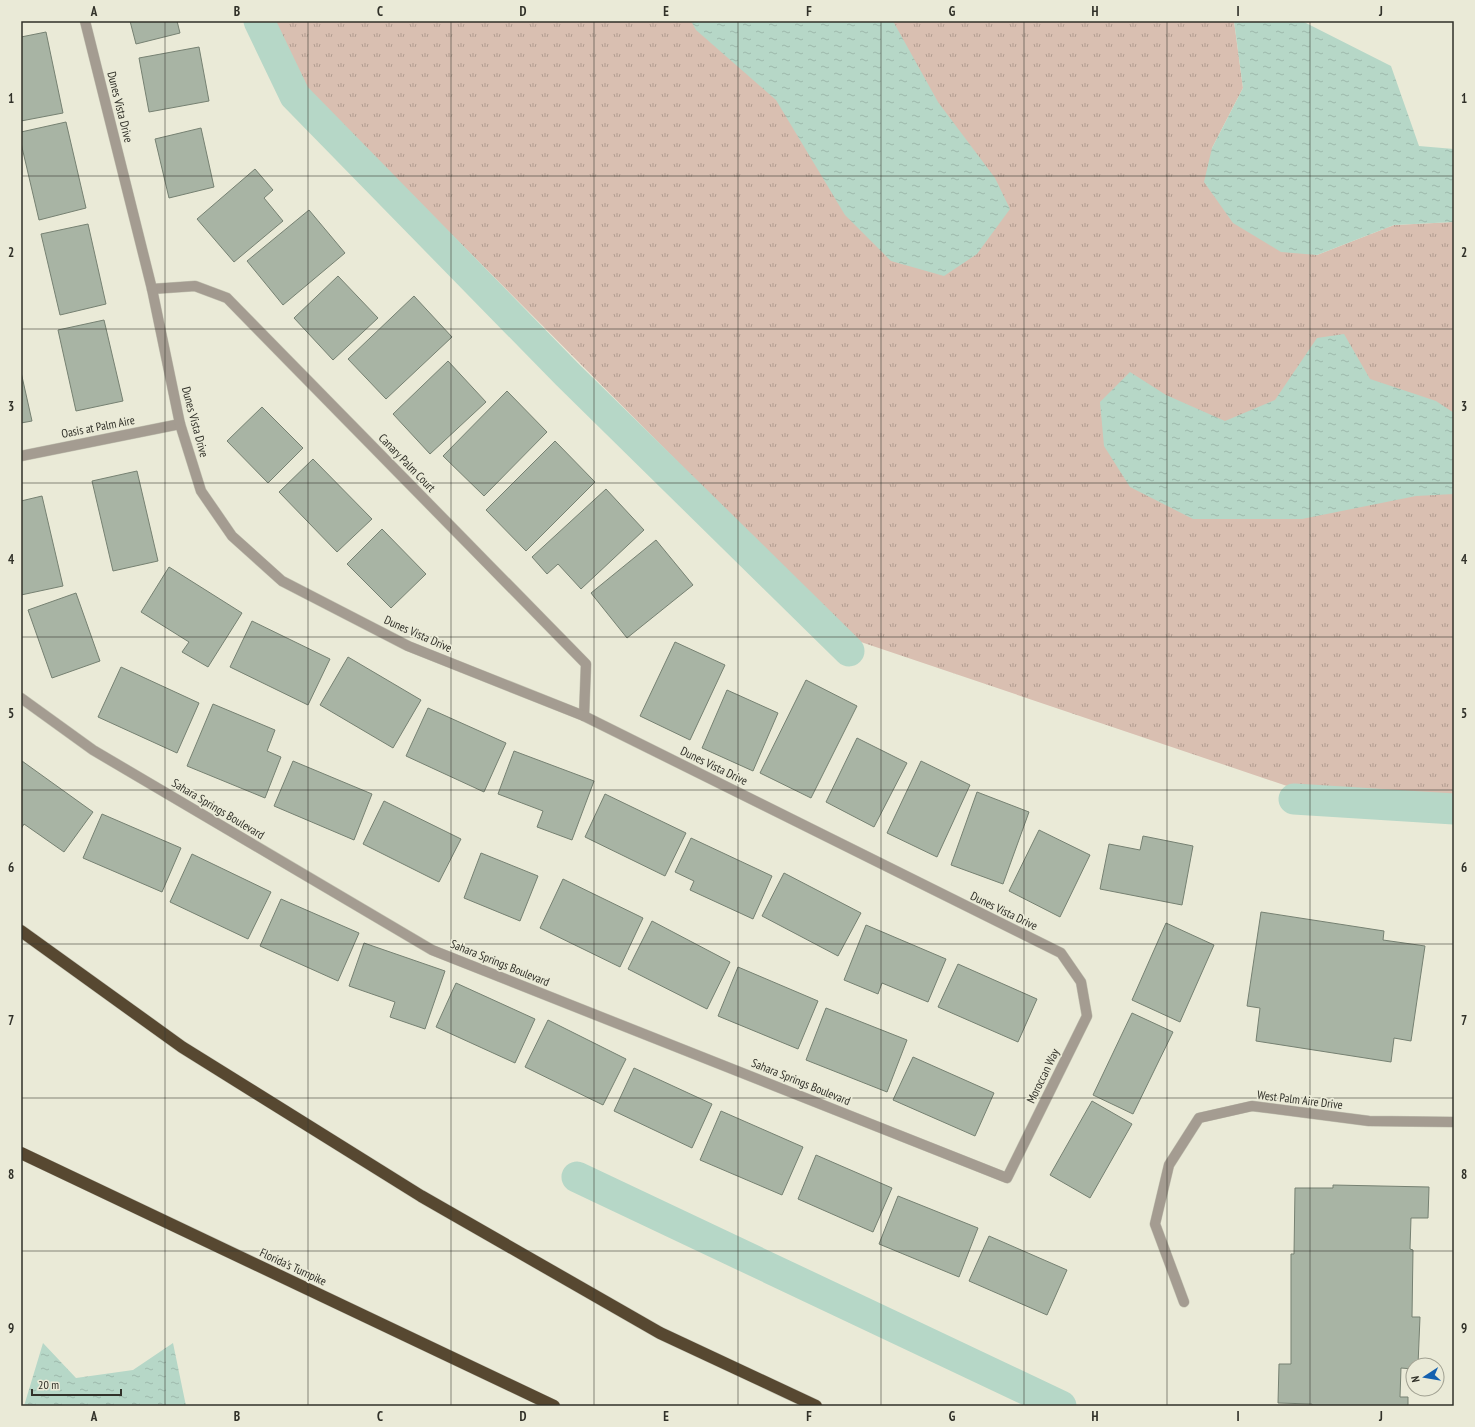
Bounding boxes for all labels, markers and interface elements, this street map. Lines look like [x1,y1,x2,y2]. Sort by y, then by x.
text: A [90,3,98,20]
text: B [234,3,240,20]
text: C [377,3,383,20]
text: D [520,3,527,20]
text: E [663,3,669,20]
text: F [806,3,812,20]
text: G [949,3,956,20]
text: H [1092,3,1099,20]
text: I [1236,3,1240,20]
text: J [1378,3,1383,20]
street label: Dunes Vista Drive [104,70,137,144]
text: 1 [8,90,14,107]
text: 1 [1461,90,1467,107]
text: 2 [8,244,14,261]
text: 2 [1461,244,1467,261]
street label: Dunes Vista Drive [179,385,212,459]
text: 3 [8,398,14,415]
text: 3 [1461,398,1467,415]
street label: Oasis at Palm Aire [60,412,136,441]
street label: Canary Palm Court [376,430,440,496]
text: 4 [8,551,15,568]
text: 4 [1461,551,1468,568]
street label: Dunes Vista Drive [382,612,455,655]
text: 5 [8,705,14,722]
text: 5 [1461,705,1467,722]
street label: Dunes Vista Drive [678,743,750,788]
street label: Sahara Springs Boulevard [169,775,267,842]
text: 6 [8,859,14,876]
text: 6 [1461,859,1467,876]
street label: Dunes Vista Drive [968,888,1040,933]
street label: Sahara Springs Boulevard [448,936,552,989]
text: 7 [8,1012,14,1029]
text: 7 [1461,1012,1467,1029]
street label: Moroccan Way [1023,1046,1062,1106]
street label: Sahara Springs Boulevard [749,1055,853,1108]
street label: West Palm Aire Drive [1256,1087,1344,1112]
text: 8 [8,1166,14,1183]
text: 8 [1461,1166,1467,1183]
street label: Florida's Turnpike [257,1245,329,1289]
text: 9 [8,1320,14,1337]
text: 9 [1461,1320,1467,1337]
north arrow [1405,1357,1445,1397]
scale bar [32,1371,121,1397]
text: N [1408,1375,1423,1383]
text: 20 m [38,1377,59,1392]
text: A [90,1408,98,1425]
text: B [234,1408,240,1425]
text: C [377,1408,383,1425]
text: D [520,1408,527,1425]
text: E [663,1408,669,1425]
text: F [806,1408,812,1425]
text: G [949,1408,956,1425]
text: H [1092,1408,1099,1425]
text: I [1236,1408,1240,1425]
text: J [1378,1408,1383,1425]

